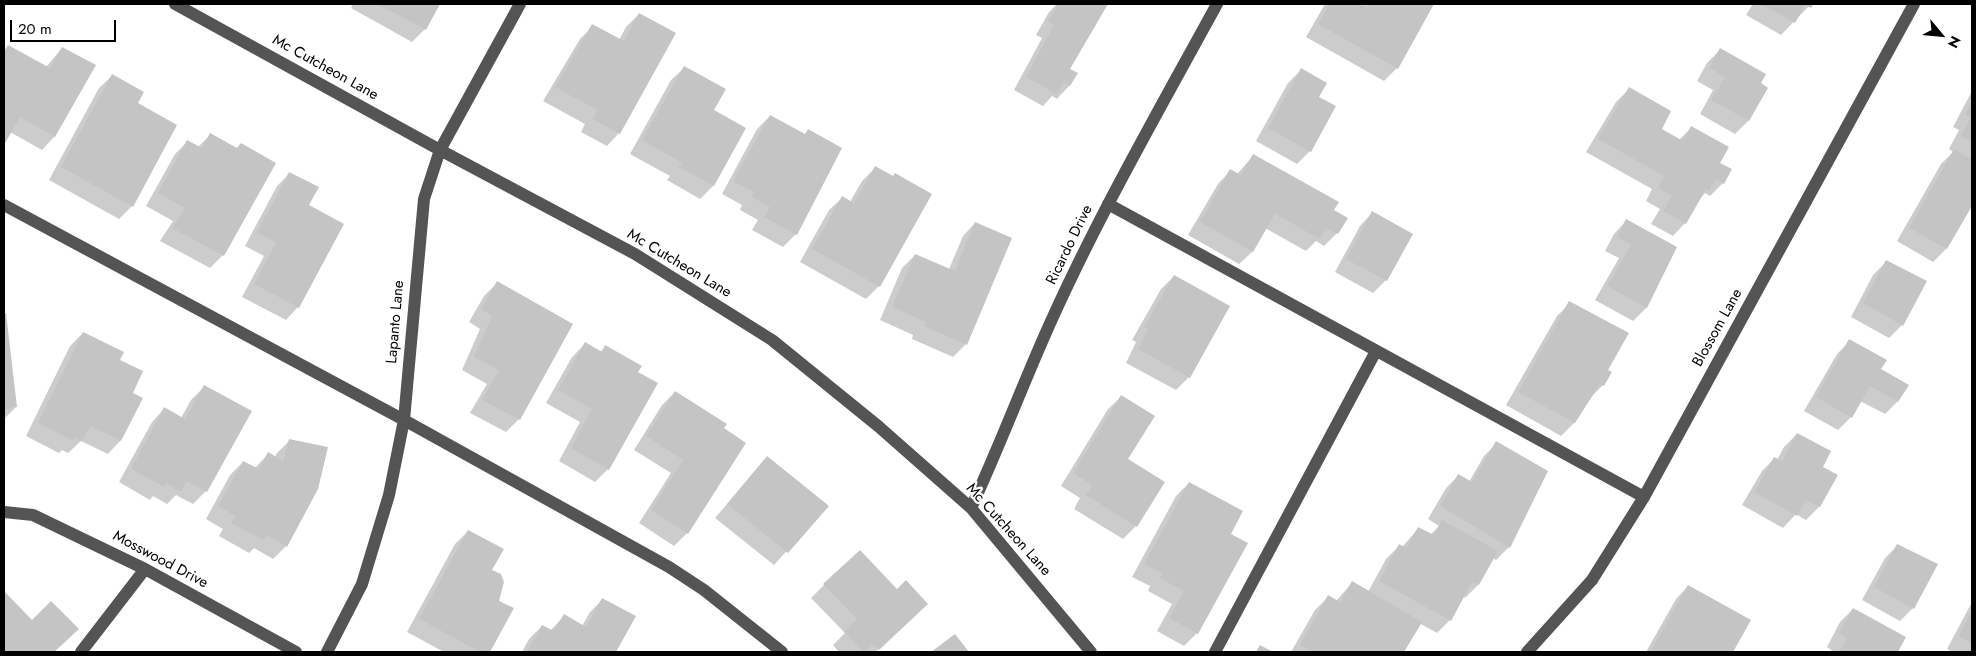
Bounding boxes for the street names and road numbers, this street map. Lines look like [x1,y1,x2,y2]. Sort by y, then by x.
street label: Mc Cutcheon Lane [269,31,381,105]
street label: Ricardo Drive [1043,202,1097,288]
street label: Mc Cutcheon Lane [624,226,734,302]
street label: Lapanto Lane [383,280,409,364]
street label: Blossom Lane [1689,286,1747,370]
street label: Mc Cutcheon Lane [962,480,1054,580]
street label: Mosswood Drive [109,527,211,593]

